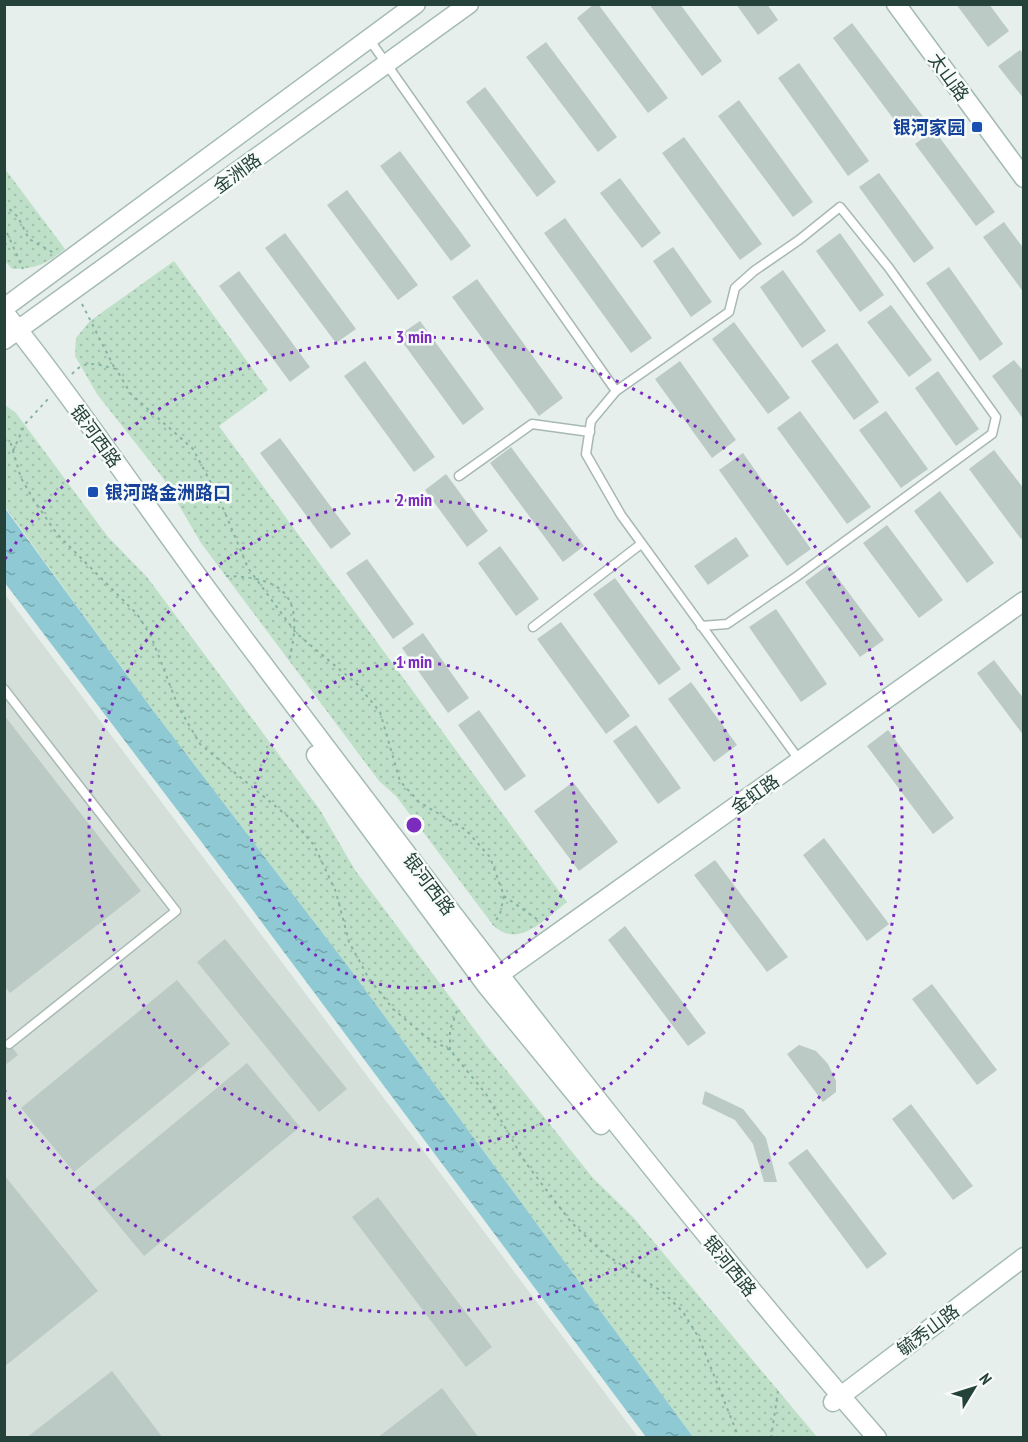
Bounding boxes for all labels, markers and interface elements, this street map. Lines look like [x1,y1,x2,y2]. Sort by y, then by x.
street label: 太山路 [924,48,974,106]
place label: 银河家园 [893,116,965,139]
marker: 银河家园 [970,120,984,134]
street label: 金洲路 [208,148,266,198]
text: 3 min [396,325,432,348]
street label: 银河西路 [66,400,126,472]
place label: 银河路金洲路口 [105,481,231,504]
marker: 银河路金洲路口 [86,485,100,499]
text: 2 min [396,488,432,511]
text: 1 min [396,650,432,673]
street label: 金虹路 [726,769,784,819]
centre of rings [404,815,424,835]
street label: 银河西路 [398,848,460,920]
street label: 银河西路 [698,1231,762,1301]
street label: 毓秀山路 [892,1299,964,1361]
north arrow [944,1358,1004,1418]
text: N [975,1369,996,1388]

